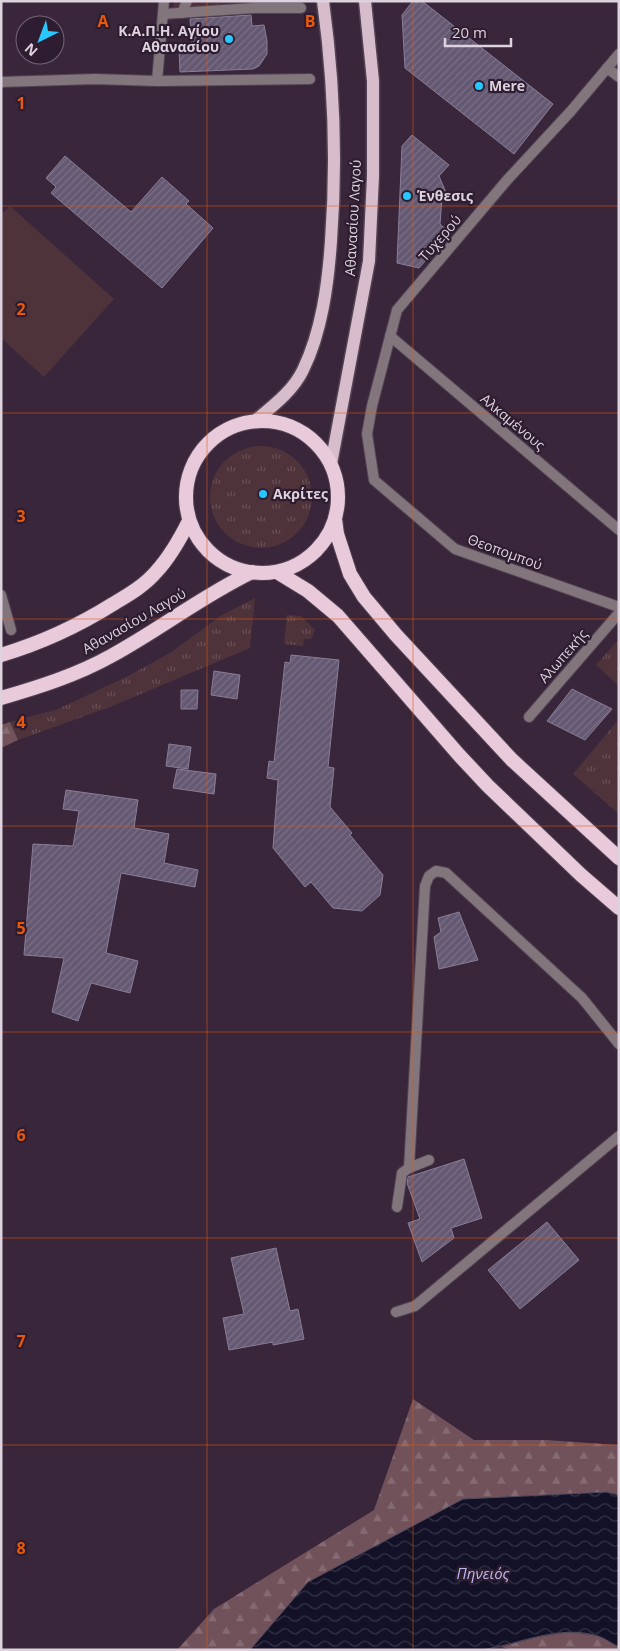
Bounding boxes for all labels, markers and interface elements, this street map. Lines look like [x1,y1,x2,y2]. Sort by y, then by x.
text: A [97,10,109,32]
text: B [305,10,315,32]
north arrow [15,15,65,65]
scale bar [445,15,511,47]
place label: Κ.Α.Π.Η. Αγίου Αθανασίου [118,21,219,56]
text: 20 m [452,22,487,42]
marker: Κ.Α.Π.Η. Αγίου Αθανασίου [223,33,235,45]
text: N [20,39,42,61]
place label: Mere [489,76,525,95]
marker: Mere [473,80,485,92]
text: 1 [16,92,26,114]
street label: Αθανασίου Λαγού [340,159,365,277]
place label: Ένθεσις [417,186,473,205]
marker: Ένθεσις [401,190,413,202]
street label: Τυχερού [414,210,465,265]
text: 2 [16,298,26,320]
street label: Αλκαμένους [477,389,550,454]
place label: Ακρίτες [273,484,328,503]
marker: Ακρίτες [257,488,269,500]
text: 3 [16,505,26,527]
street label: Θεοπομπού [465,529,545,574]
street label: Αθανασίου Λαγού [78,583,189,658]
street label: Αλωπεκής [534,624,591,687]
text: 4 [16,711,26,733]
text: 5 [16,917,26,939]
text: 6 [16,1124,26,1146]
text: 7 [16,1330,26,1352]
text: 8 [16,1537,26,1559]
water label: Πηνειός [457,1563,510,1583]

